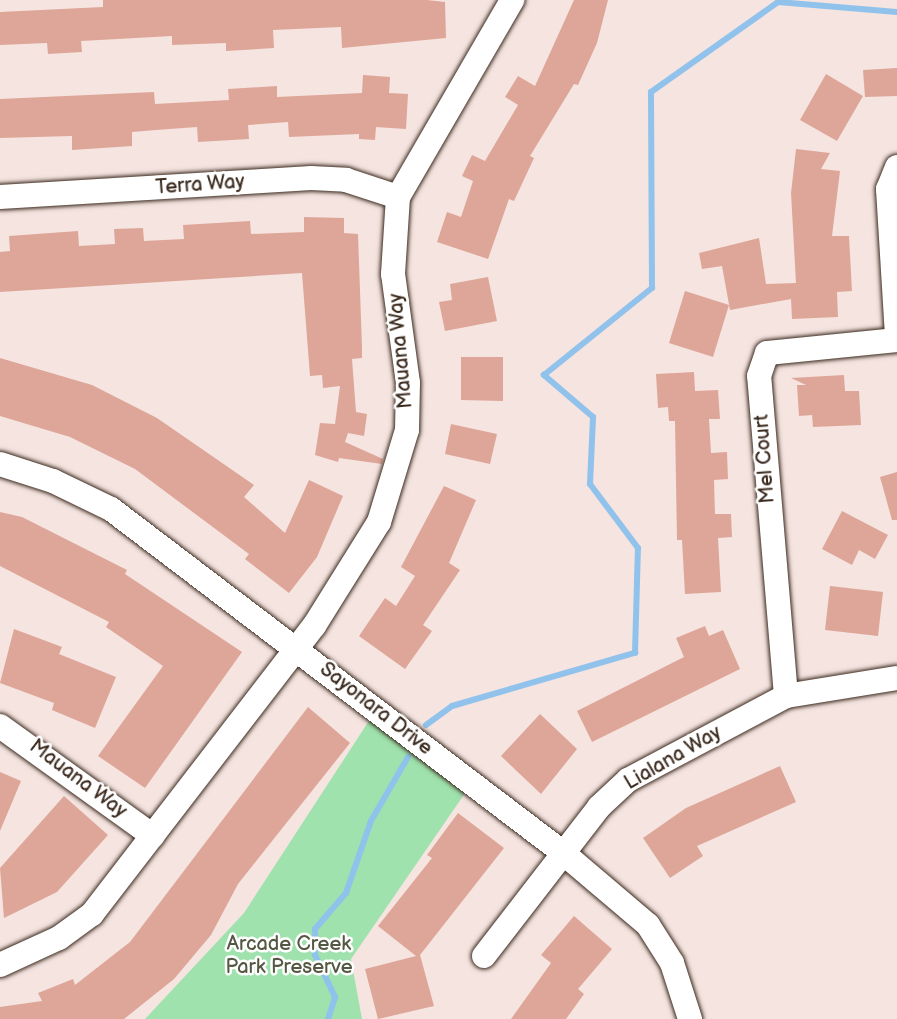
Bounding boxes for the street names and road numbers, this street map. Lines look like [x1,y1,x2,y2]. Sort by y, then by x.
street label: Terra Way [154,170,246,200]
street label: Mauana Way [384,292,418,410]
street label: Mel Court [750,414,780,504]
street label: Sayonara Drive [315,658,437,760]
street label: Lialana Way [620,720,726,796]
street label: Mauana Way [24,734,132,824]

